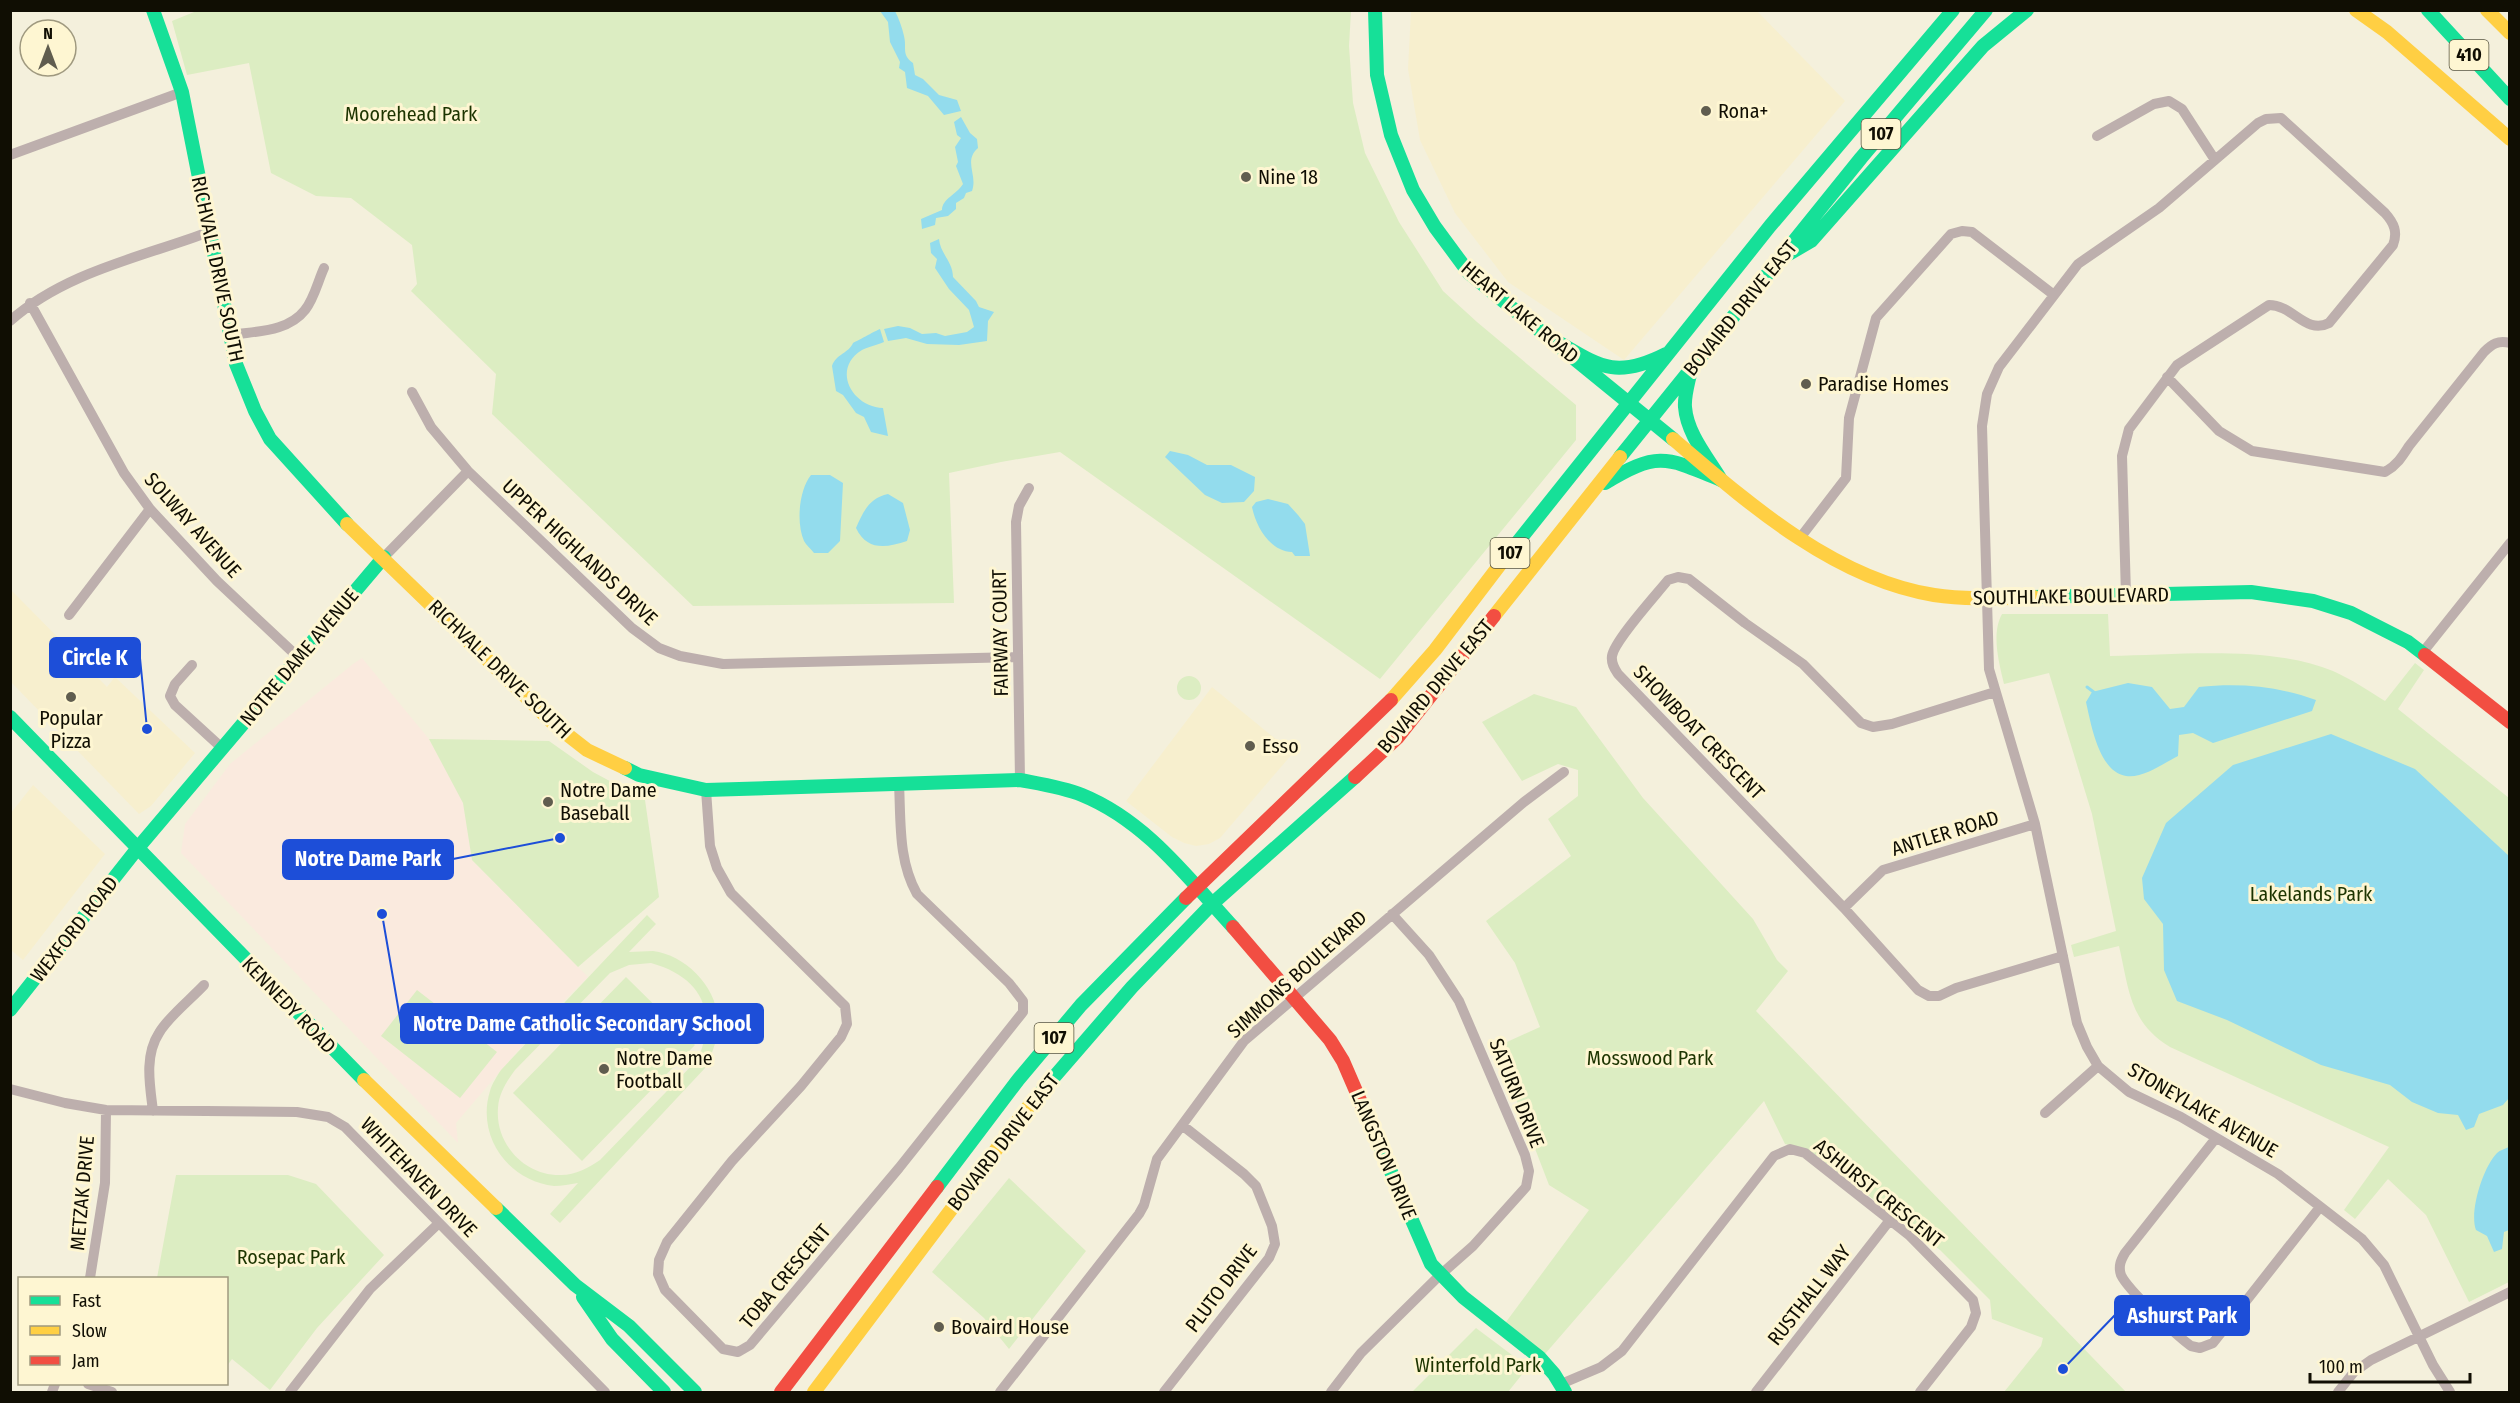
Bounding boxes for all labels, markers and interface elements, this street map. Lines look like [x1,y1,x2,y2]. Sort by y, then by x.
north arrow [18,18,78,78]
text: N [43,24,53,43]
road number: 410 [2450,40,2488,70]
place label: Rona+ [1718,99,1768,123]
park label: Moorehead Park [345,102,478,126]
marker: Rona+ [1699,104,1713,118]
road number: 107 [1862,119,1900,149]
place label: Nine 18 [1258,165,1318,189]
marker: Nine 18 [1239,170,1253,184]
street label: RICHVALE DRIVE SOUTH [187,174,249,364]
street label: BOVAIRD DRIVE EAST [1678,235,1802,380]
street label: HEART LAKE ROAD [1456,256,1584,368]
place label: Paradise Homes [1818,372,1949,396]
marker: Paradise Homes [1799,377,1813,391]
street label: SOLWAY AVENUE [140,468,246,582]
street label: UPPER HIGHLANDS DRIVE [497,474,663,630]
road number: 107 [1490,538,1530,568]
street label: FAIRWAY COURT [987,568,1013,697]
street label: SOUTHLAKE BOULEVARD [1973,582,2169,610]
street label: NOTRE DAME AVENUE [235,584,363,730]
street label: RICHVALE DRIVE SOUTH [424,595,576,743]
street label: BOVAIRD DRIVE EAST [1372,614,1498,758]
callout: Circle K [50,638,140,677]
text: Circle K [62,645,129,671]
street label: SHOWBOAT CRESCENT [1629,660,1770,805]
marker: Popular Pizza [64,690,78,704]
place label: Popular Pizza [39,706,103,753]
place label: Esso [1262,734,1299,758]
marker: Esso [1243,739,1257,753]
place label: Notre Dame Baseball [560,778,657,825]
marker: Notre Dame Baseball [541,795,555,809]
street label: ANTLER ROAD [1888,805,2002,861]
callout: Notre Dame Park [283,840,453,879]
text: Notre Dame Park [295,846,441,872]
street label: WEXFORD ROAD [25,871,123,987]
park label: Lakelands Park [2250,882,2373,906]
street label: SIMMONS BOULEVARD [1222,905,1372,1043]
street label: KENNEDY ROAD [237,952,341,1058]
callout: Notre Dame Catholic Secondary School [401,1004,763,1043]
text: Notre Dame Catholic Secondary School [413,1011,751,1037]
road number: 107 [1034,1023,1074,1053]
street label: SATURN DRIVE [1484,1035,1550,1151]
place label: Notre Dame Football [616,1046,713,1093]
park label: Mosswood Park [1587,1046,1714,1070]
street label: STONEYLAKE AVENUE [2124,1057,2282,1163]
marker: Notre Dame Football [597,1062,611,1076]
street label: BOVAIRD DRIVE EAST [942,1068,1064,1215]
street label: LANGSTON DRIVE [1346,1087,1422,1223]
street label: WHITEHAVEN DRIVE [356,1112,482,1242]
street label: ASHURST CRESCENT [1809,1133,1949,1253]
street label: METZAK DRIVE [65,1135,99,1251]
street label: TOBA CRESCENT [735,1219,836,1333]
street label: PLUTO DRIVE [1180,1239,1262,1337]
street label: RUSTHALL WAY [1762,1240,1856,1350]
park label: Rosepac Park [237,1245,346,1269]
legend [18,1277,228,1385]
text: Fast [72,1290,101,1312]
callout: Ashurst Park [2115,1296,2249,1335]
text: Ashurst Park [2126,1303,2237,1329]
place label: Bovaird House [951,1315,1069,1339]
text: Slow [72,1320,107,1342]
marker: Bovaird House [932,1320,946,1334]
scale bar [2310,1346,2470,1384]
text: Jam [72,1350,100,1372]
park label: Winterfold Park [1415,1353,1542,1377]
text: 100 m [2319,1356,2363,1378]

